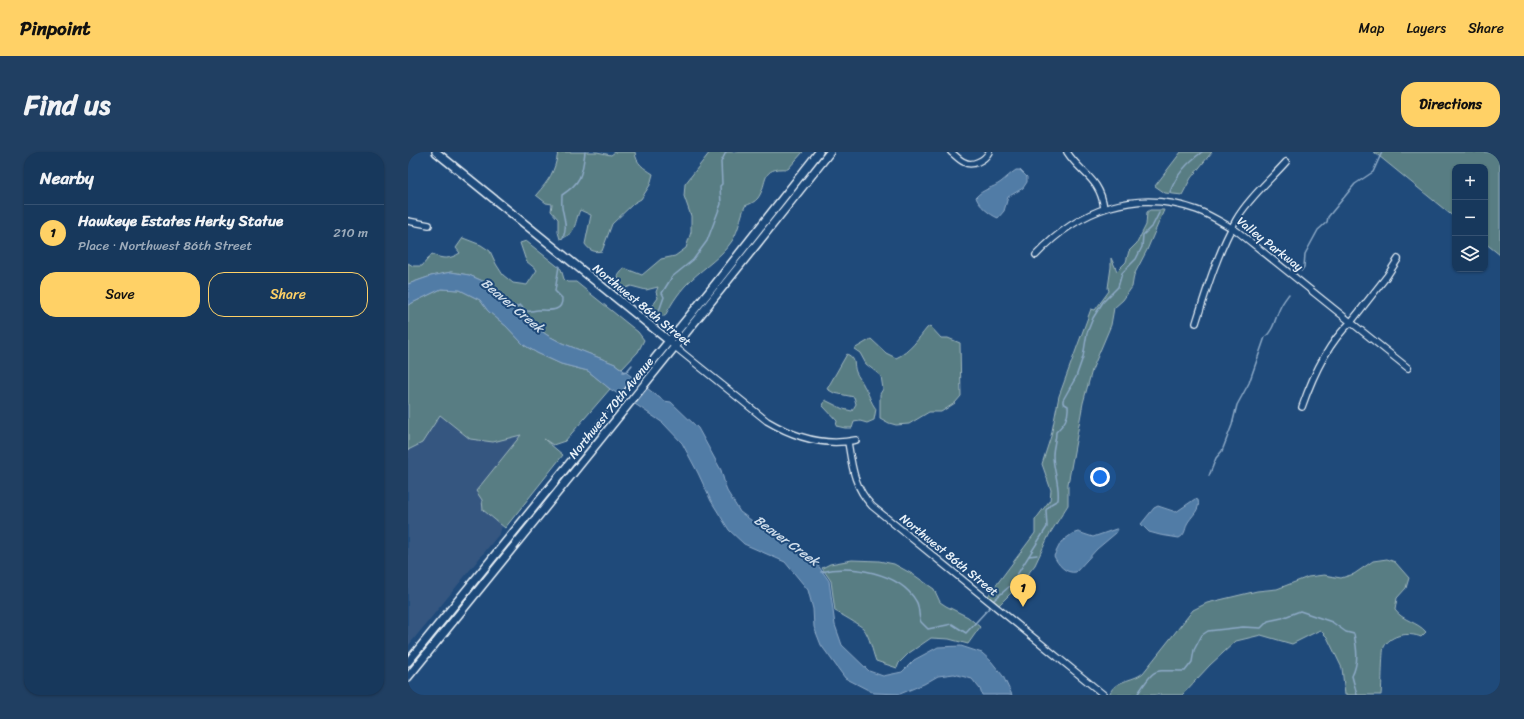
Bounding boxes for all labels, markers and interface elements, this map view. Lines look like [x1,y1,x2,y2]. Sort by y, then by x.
text: Pinpoint [20,12,91,45]
text: Map [1359,16,1384,41]
text: Layers [1406,16,1446,41]
text: Share [1468,16,1504,41]
text: Find us [24,80,111,129]
button: Directions [1401,82,1500,127]
text: Nearby [40,163,94,193]
map controls [1452,164,1488,272]
button: + [1452,164,1488,200]
button: − [1452,200,1488,236]
text: Hawkeye Estates Herky Statue [78,208,283,234]
street label: Valley Parkway [1232,211,1309,278]
text: 1 [50,221,56,244]
text: 210 m [333,221,368,244]
text: Place · Northwest 86th Street [78,234,252,257]
button: layers [1452,236,1488,272]
street label: Northwest 86th Street [588,258,696,352]
button: Save [40,272,200,317]
button: Share [208,272,368,317]
water label: Beaver Creek [476,272,551,340]
street label: Northwest 70th Avenue [563,352,659,464]
your location [1090,467,1110,487]
street label: Northwest 86th Street [895,508,1003,602]
water label: Beaver Creek [749,509,826,573]
pin: 1 [1010,574,1036,607]

